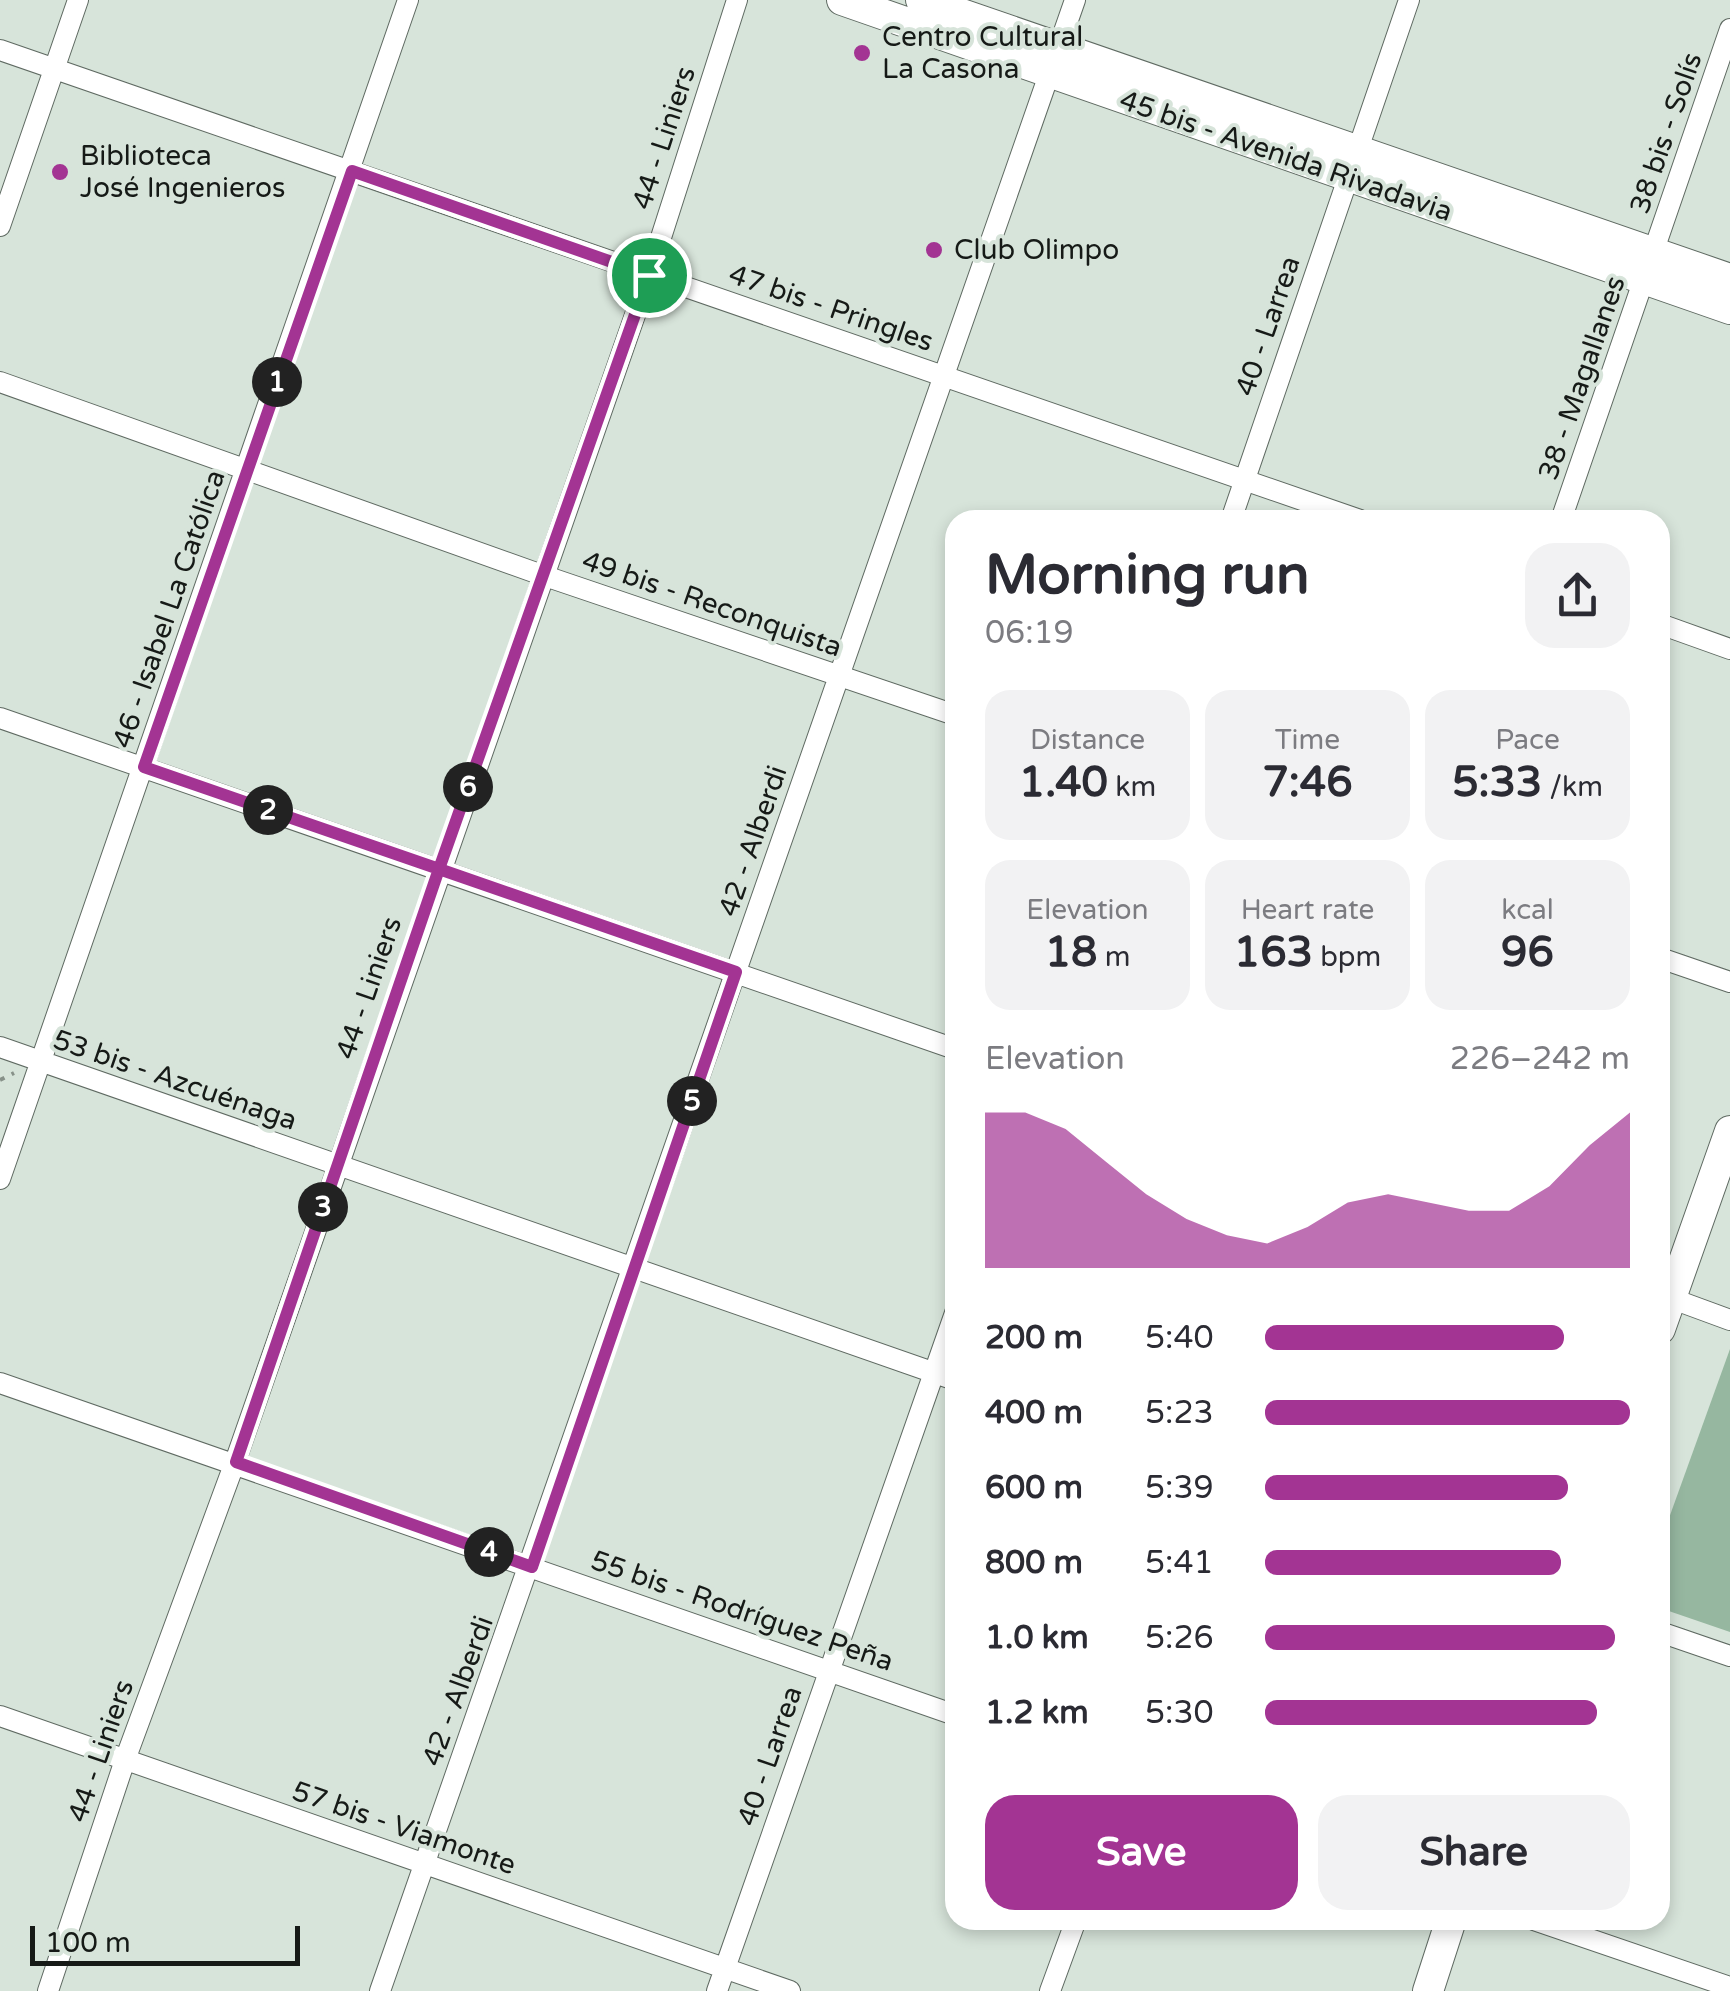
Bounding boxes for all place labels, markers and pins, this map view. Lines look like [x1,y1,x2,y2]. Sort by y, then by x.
place label: Centro Cultural La Casona [882,20,1083,86]
marker: Centro Cultural La Casona [851,42,873,64]
place label: Biblioteca José Ingenieros [80,139,286,205]
marker: Biblioteca José Ingenieros [49,161,71,183]
pin [607,233,692,318]
place label: Club Olimpo [954,233,1119,267]
marker: Club Olimpo [923,239,945,261]
pin: 1 [252,357,302,407]
pin: 6 [443,762,493,812]
pin: 2 [243,785,293,835]
pin: 5 [667,1076,717,1126]
pin: 3 [298,1182,348,1232]
pin: 4 [464,1527,514,1577]

